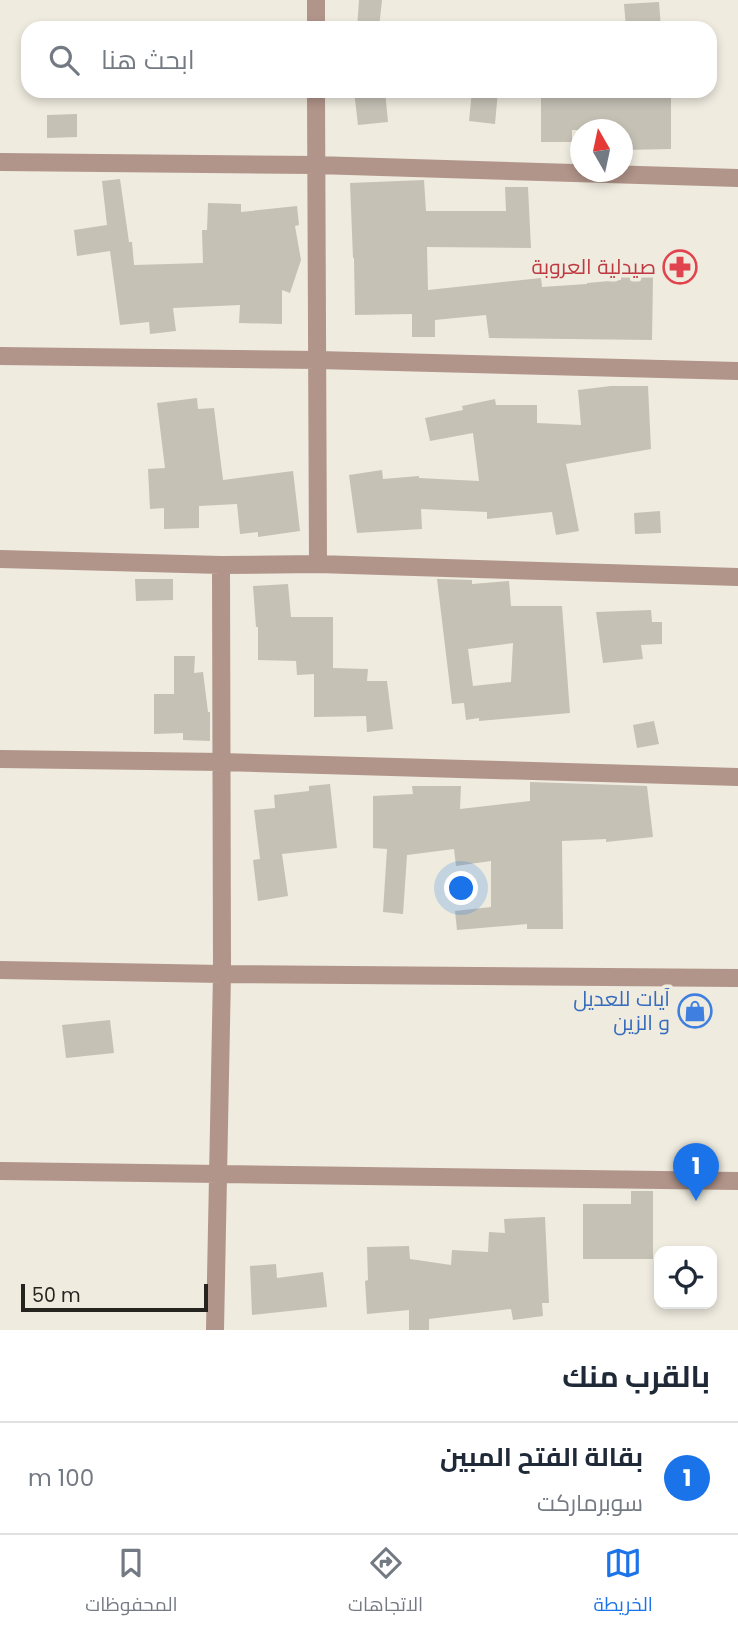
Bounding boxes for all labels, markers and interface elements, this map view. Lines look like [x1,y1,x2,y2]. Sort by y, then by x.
search box [21,21,717,98]
icon: search [45,41,83,79]
text: ابحث هنا [101,42,195,78]
north arrow [570,119,633,182]
pharmacy icon: صيدلية العروبة [661,248,699,286]
place label: صيدلية العروبة [531,252,656,281]
your location [444,871,478,905]
place label: آيات للعديل و الزين [573,984,670,1037]
shop icon: آيات للعديل و الزين [676,992,714,1030]
pin: 1 [673,1143,719,1201]
map controls [654,1246,717,1309]
button: locate [654,1246,717,1309]
scale bar [21,1281,208,1313]
text: 50 m [32,1282,81,1309]
text: بالقرب منك [562,1355,710,1398]
text: بقالة الفتح المبين [440,1439,643,1475]
text: 100 m [28,1462,94,1494]
text: 1 [683,1462,691,1494]
text: سوبرماركت [537,1487,643,1519]
tab: المحفوظات [85,1544,178,1622]
tab: الاتجاهات [348,1544,423,1622]
tab: الخريطة [594,1544,653,1622]

